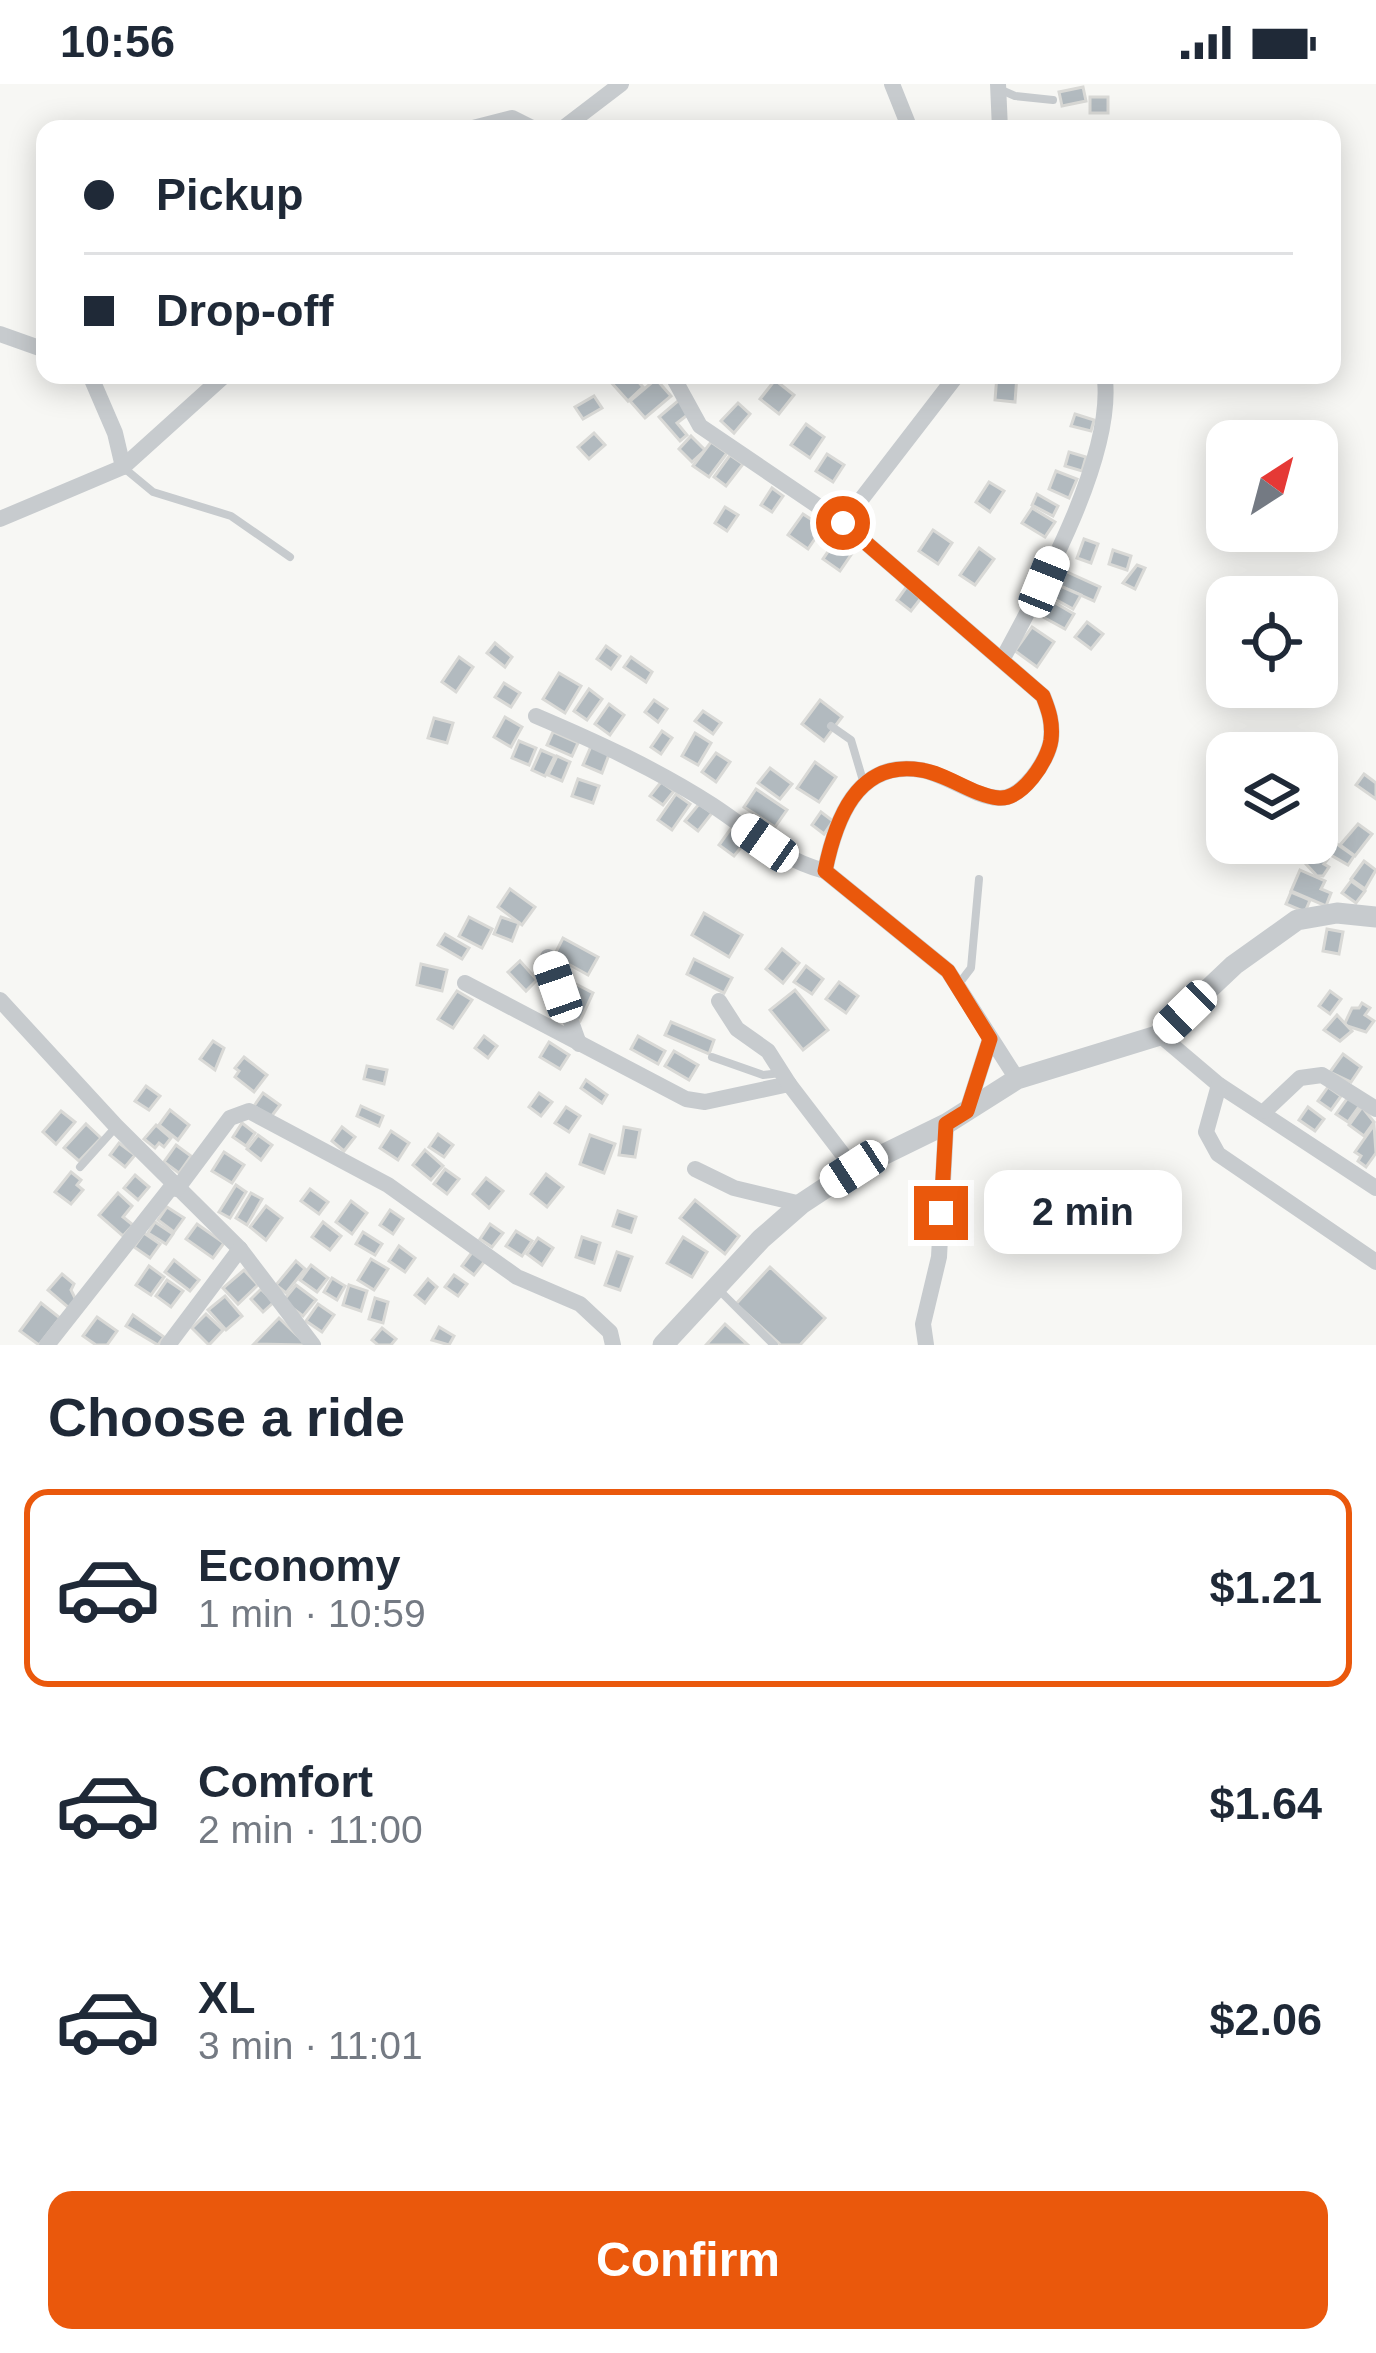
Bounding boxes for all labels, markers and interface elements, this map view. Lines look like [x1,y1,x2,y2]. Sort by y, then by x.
text: 10:56 [60,16,175,67]
text: Pickup [156,169,304,220]
text: Drop-off [156,285,333,336]
north arrow [1206,420,1338,552]
map controls [1206,420,1338,864]
route start [816,496,870,550]
car [1014,542,1074,622]
button: locate [1206,576,1338,708]
button: layers [1206,732,1338,864]
car [725,808,805,878]
car [529,947,587,1027]
car [1147,974,1223,1050]
car [814,1134,894,1204]
callout: 2 min [983,1171,1181,1255]
route end [914,1186,968,1240]
text: 2 min [1032,1190,1134,1233]
text: Choose a ride [48,1387,405,1447]
icon: car [54,1534,162,1642]
text: Economy [198,1540,401,1591]
text: $1.21 [1209,1562,1322,1613]
text: 1 min · 10:59 [198,1592,426,1635]
icon: car [54,1750,162,1858]
text: Comfort [198,1756,373,1807]
text: $1.64 [1209,1778,1322,1829]
text: 2 min · 11:00 [198,1808,423,1851]
icon: car [54,1966,162,2074]
text: XL [198,1972,256,2023]
text: $2.06 [1209,1994,1322,2045]
text: 3 min · 11:01 [198,2024,423,2067]
button: Confirm [48,2191,1328,2329]

